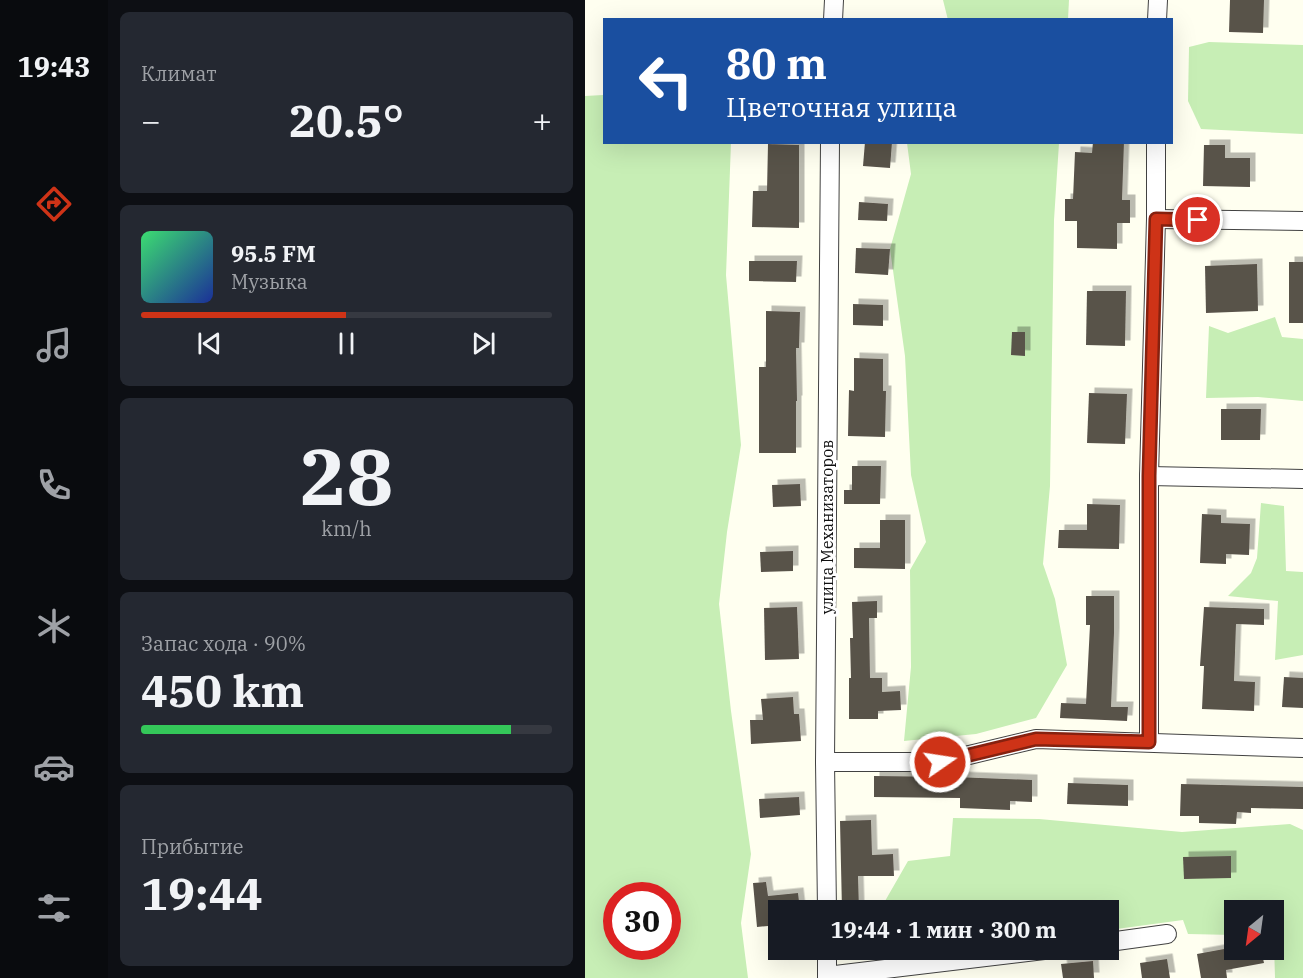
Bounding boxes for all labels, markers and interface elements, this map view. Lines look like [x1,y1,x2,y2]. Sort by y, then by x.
text: 80 m [726,36,827,91]
icon: left [627,42,705,120]
text: 19:43 [18,49,90,84]
text: Климат [141,60,217,87]
text: Цветочная улица [726,89,957,124]
text: 20.5° [289,91,404,149]
text: − [141,99,161,142]
text: + [532,99,552,142]
icon: directions [33,183,75,225]
pin [1172,194,1223,245]
icon: arrive [1181,203,1214,236]
text: 95.5 FM [231,239,316,268]
text: Музыка [231,268,308,295]
icon: music [33,324,75,366]
icon: previous [193,327,226,360]
icon: pause [330,327,363,360]
icon: next [467,327,500,360]
text: 28 [300,425,393,526]
street label: улица Механизаторов [817,440,837,614]
icon: phone [33,464,75,506]
text: km/h [321,515,372,542]
icon: climate [33,605,75,647]
text: Запас хода · 90% [141,630,306,657]
text: 450 km [141,661,304,719]
position arrow [908,730,972,794]
icon: car [33,746,75,788]
text: Прибытие [141,833,244,860]
text: 19:44 [141,864,263,922]
speed limit sign: 30 [603,882,681,960]
icon: filters [33,887,75,929]
north arrow [1224,900,1284,960]
map controls [1224,900,1284,960]
text: 19:44 · 1 мин · 300 m [830,915,1057,944]

